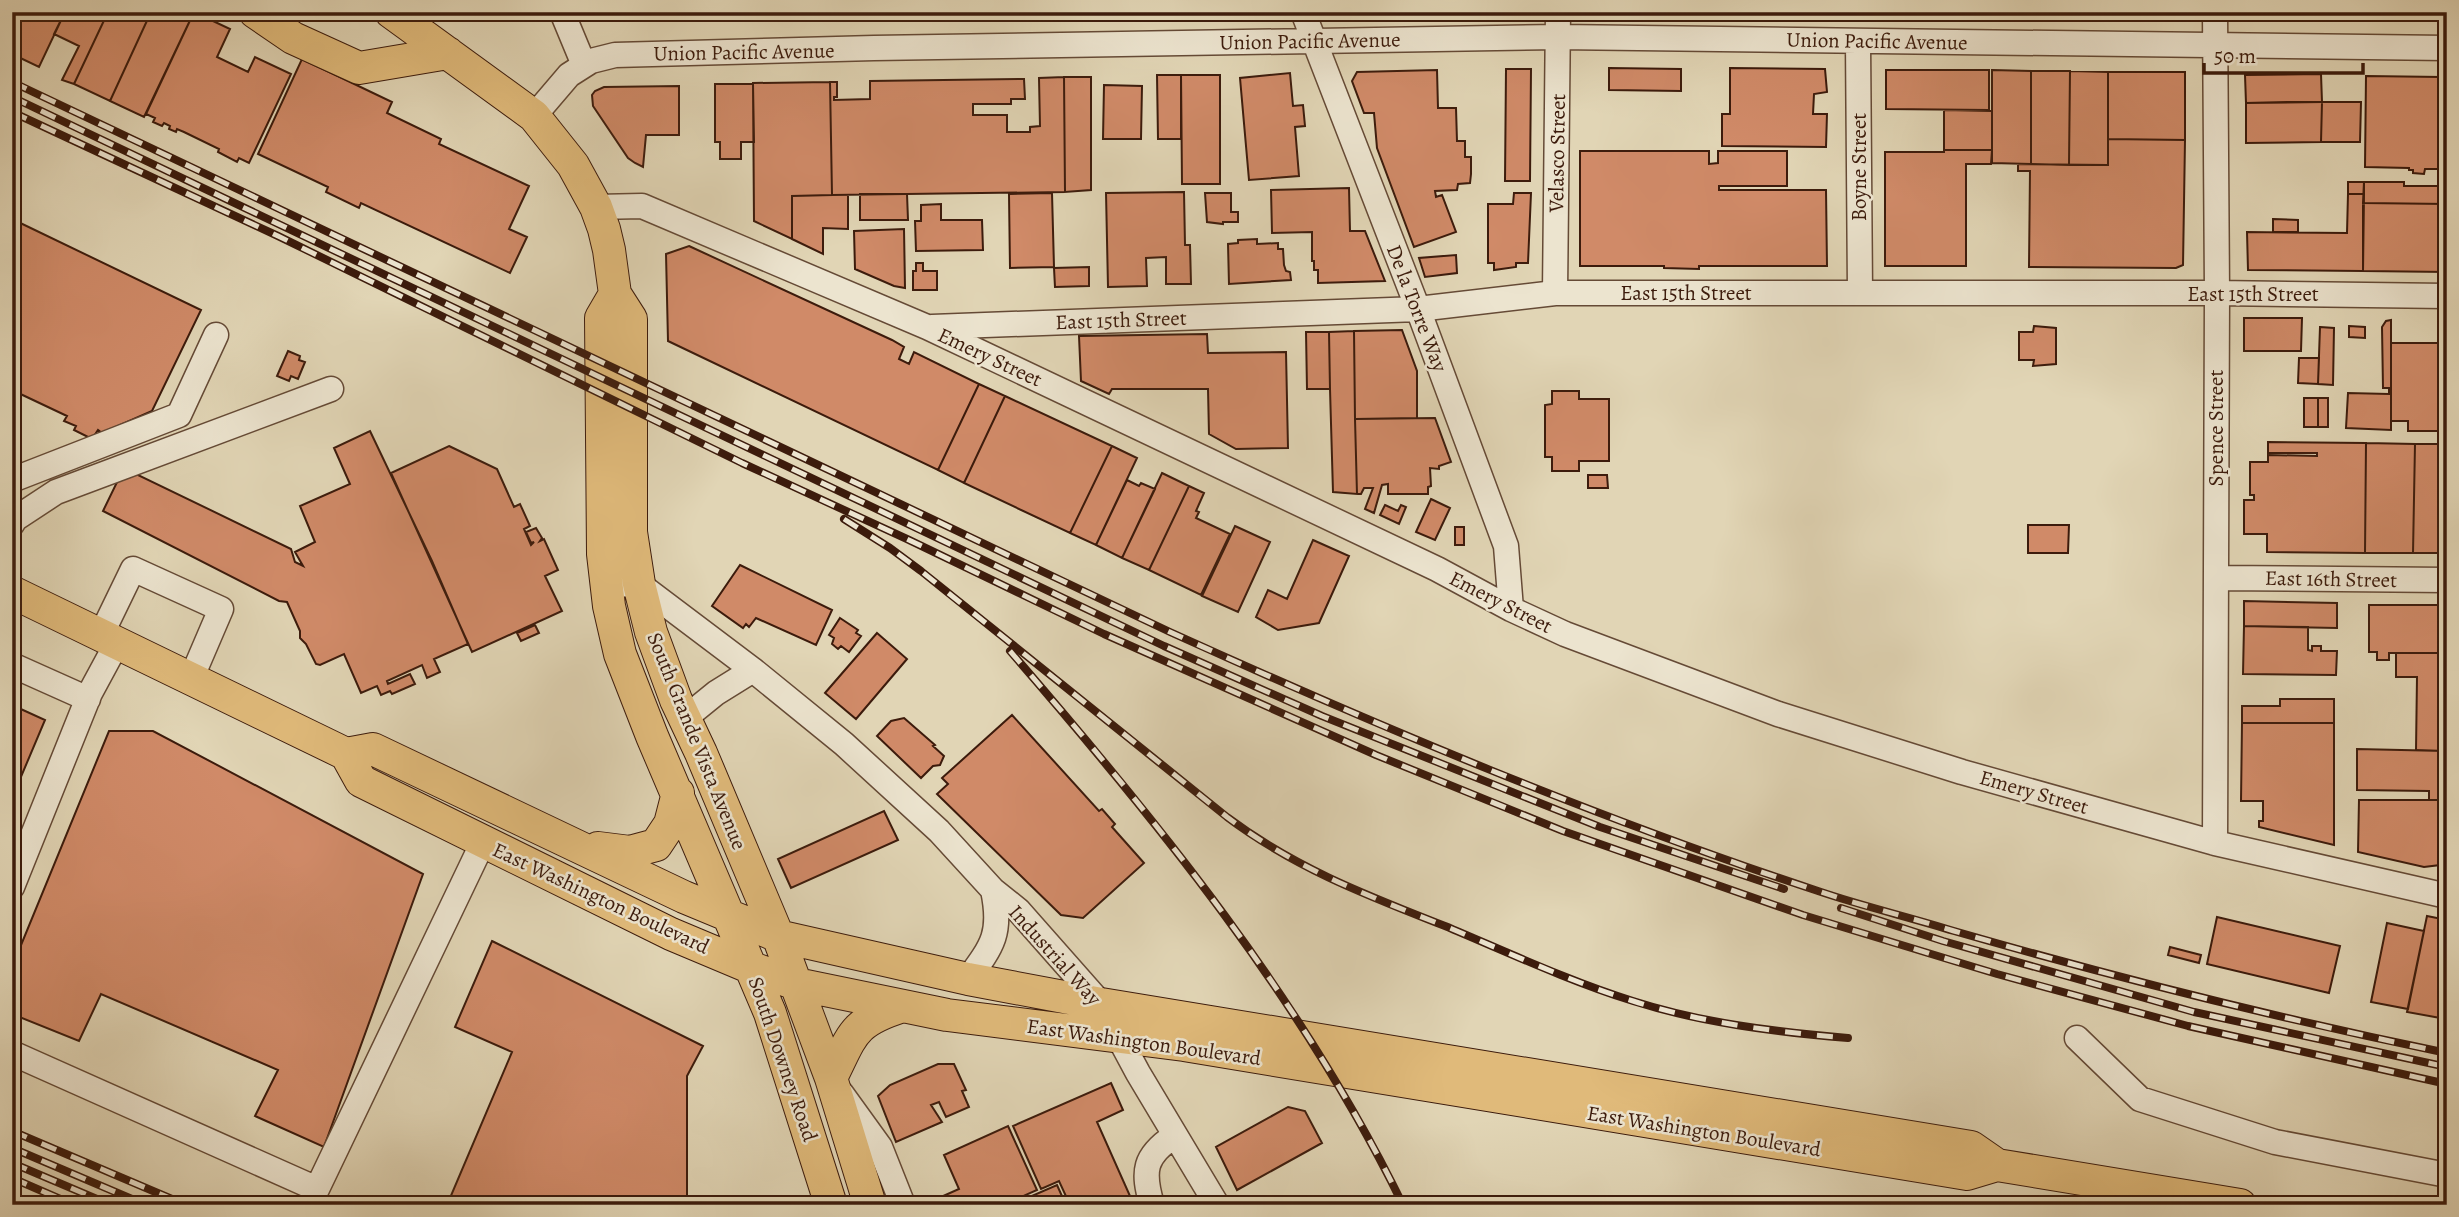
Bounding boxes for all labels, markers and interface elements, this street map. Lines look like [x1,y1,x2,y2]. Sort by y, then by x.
street label: Union Pacific Avenue [1219,25,1401,57]
street label: Union Pacific Avenue [1786,25,1968,57]
scale bar [2204,32,2363,76]
street label: Union Pacific Avenue [653,36,835,68]
text: 50 m [2214,42,2256,70]
street label: Velasco Street [1542,93,1572,214]
street label: Boyne Street [1845,113,1873,221]
street label: De la Torre Way [1380,240,1454,376]
street label: East 15th Street [1620,279,1752,307]
street label: East 15th Street [2187,280,2319,308]
street label: East 15th Street [1055,304,1187,336]
street label: Emery Street [933,321,1047,393]
street label: Spence Street [2202,369,2230,486]
street label: Emery Street [1445,564,1557,640]
street label: East 16th Street [2265,564,2397,594]
street label: South Grande Vista Avenue [641,628,753,854]
street label: Emery Street [1976,763,2092,821]
street label: East Washington Boulevard [488,835,715,961]
street label: Industrial Way [1002,899,1108,1012]
street label: South Downey Road [742,973,825,1146]
street label: East Washington Boulevard [1025,1012,1264,1072]
street label: East Washington Boulevard [1585,1099,1824,1163]

